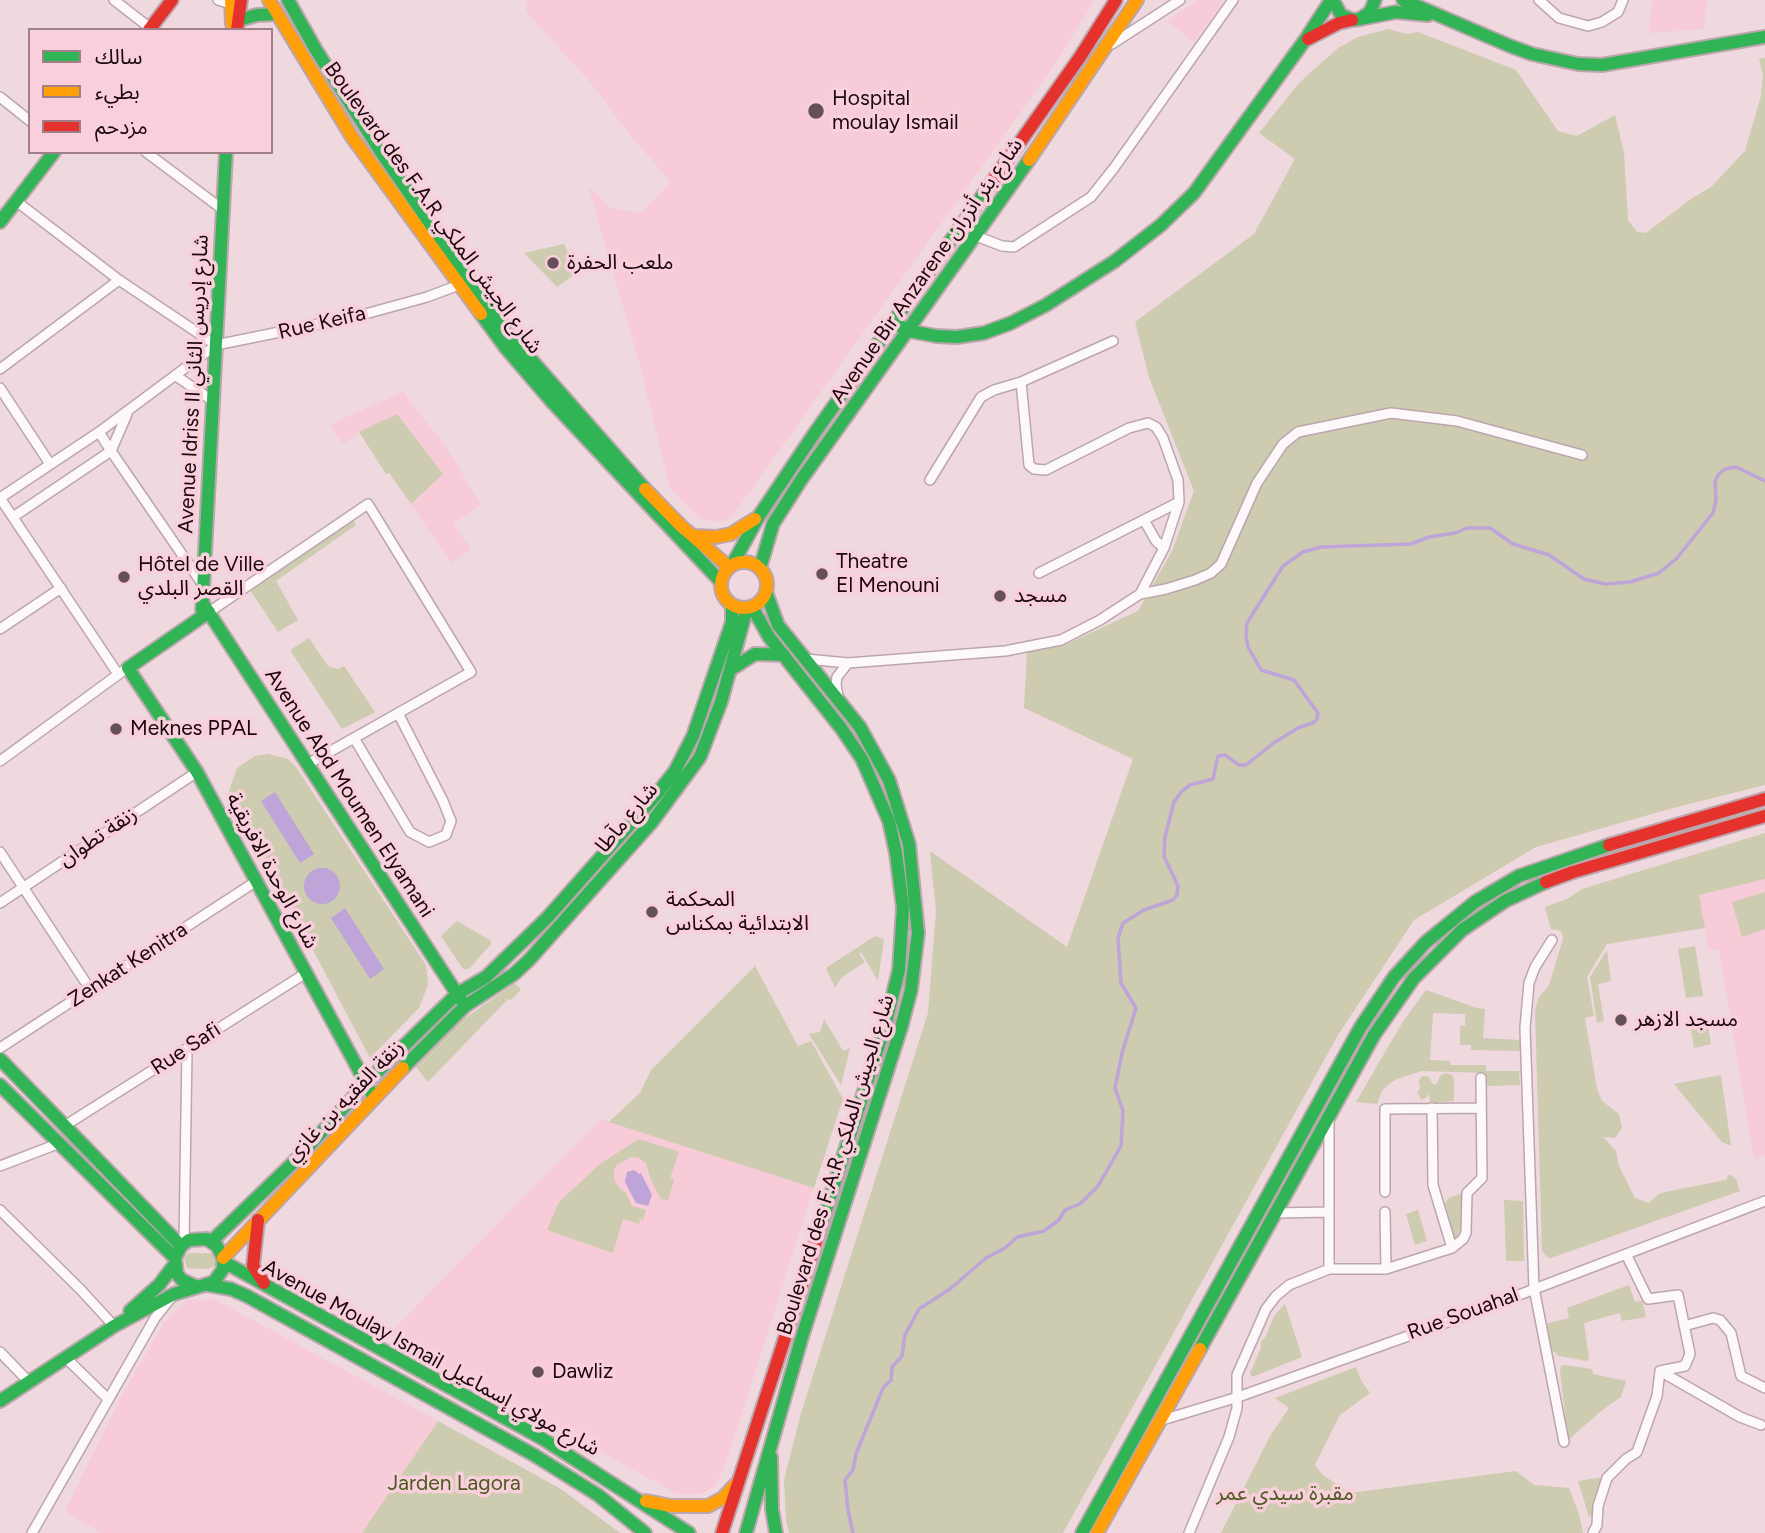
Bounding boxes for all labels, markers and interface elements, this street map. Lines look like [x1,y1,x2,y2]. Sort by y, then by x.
legend [28,28,273,154]
text: سالك [95,44,142,69]
street label: Boulevard des F.A.R شارع الجيش الملكي [319,57,547,359]
text: بطيء [95,79,140,104]
place label: Hospital moulay Ismail [832,86,959,136]
marker: Hospital moulay Ismail [806,101,826,121]
text: مزدحم [95,114,148,139]
street label: Avenue Bir Anzarene شارع بئر أنزران [825,134,1029,408]
street label: Avenue Idriss II شارع إدريس الثاني [174,234,214,534]
place label: ملعب الحفرة [567,250,674,276]
marker: ملعب الحفرة [545,255,561,271]
street label: Rue Keifa [276,301,368,345]
place label: Theatre El Menouni [836,549,940,599]
place label: Hôtel de Ville القصر البلدي [138,552,264,602]
marker: Theatre El Menouni [814,566,830,582]
marker: Hôtel de Ville القصر البلدي [116,569,132,585]
place label: مسجد [1014,583,1067,609]
marker: مسجد [992,588,1008,604]
street label: Avenue Abd Moumen Elyamani [259,664,439,922]
place label: Meknes PPAL [130,716,257,742]
marker: Meknes PPAL [108,721,124,737]
street label: شارع مآطا [590,778,664,858]
street label: شارع الوحدة الافريقية [220,789,324,953]
street label: زنقة تطوان [54,802,142,872]
place label: المحكمة الابتدائية بمكناس [666,887,809,937]
marker: المحكمة الابتدائية بمكناس [644,904,660,920]
street label: Zenkat Kenitra [64,917,192,1013]
street label: Boulevard des F.A.R شارع الجيش الملكي [772,992,900,1338]
place label: مسجد الازهر [1635,1007,1738,1033]
marker: مسجد الازهر [1613,1012,1629,1028]
street label: Rue Safi [147,1017,225,1081]
street label: زنقة الفقيه بن غازي [281,1035,409,1167]
street label: Avenue Moulay Ismail شارع مولاي إسماعيل [258,1254,604,1462]
street label: Rue Souahal [1404,1282,1522,1346]
place label: Dawliz [552,1359,613,1385]
marker: Dawliz [530,1364,546,1380]
park label: Jarden Lagora [387,1471,521,1497]
park label: مقبرة سيدي عمر [1216,1481,1354,1507]

